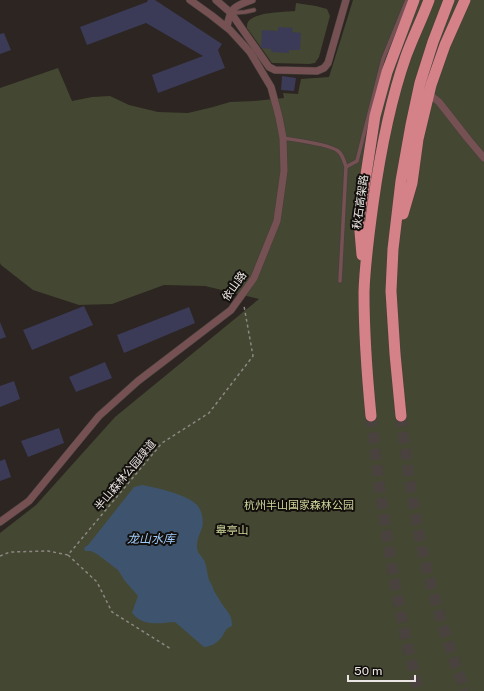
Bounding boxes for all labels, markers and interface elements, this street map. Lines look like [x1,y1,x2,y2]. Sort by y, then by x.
street label: 秋石高架路 [350,174,370,230]
street label: 依山路 [220,269,248,303]
street label: 半山森林公园绿道 [92,437,158,513]
park label: 杭州半山国家森林公园 [244,499,354,511]
park label: 皋亭山 [216,524,249,536]
water label: 龙山水库 [127,532,177,546]
scale bar [348,657,415,683]
text: 50 m [354,664,382,678]

